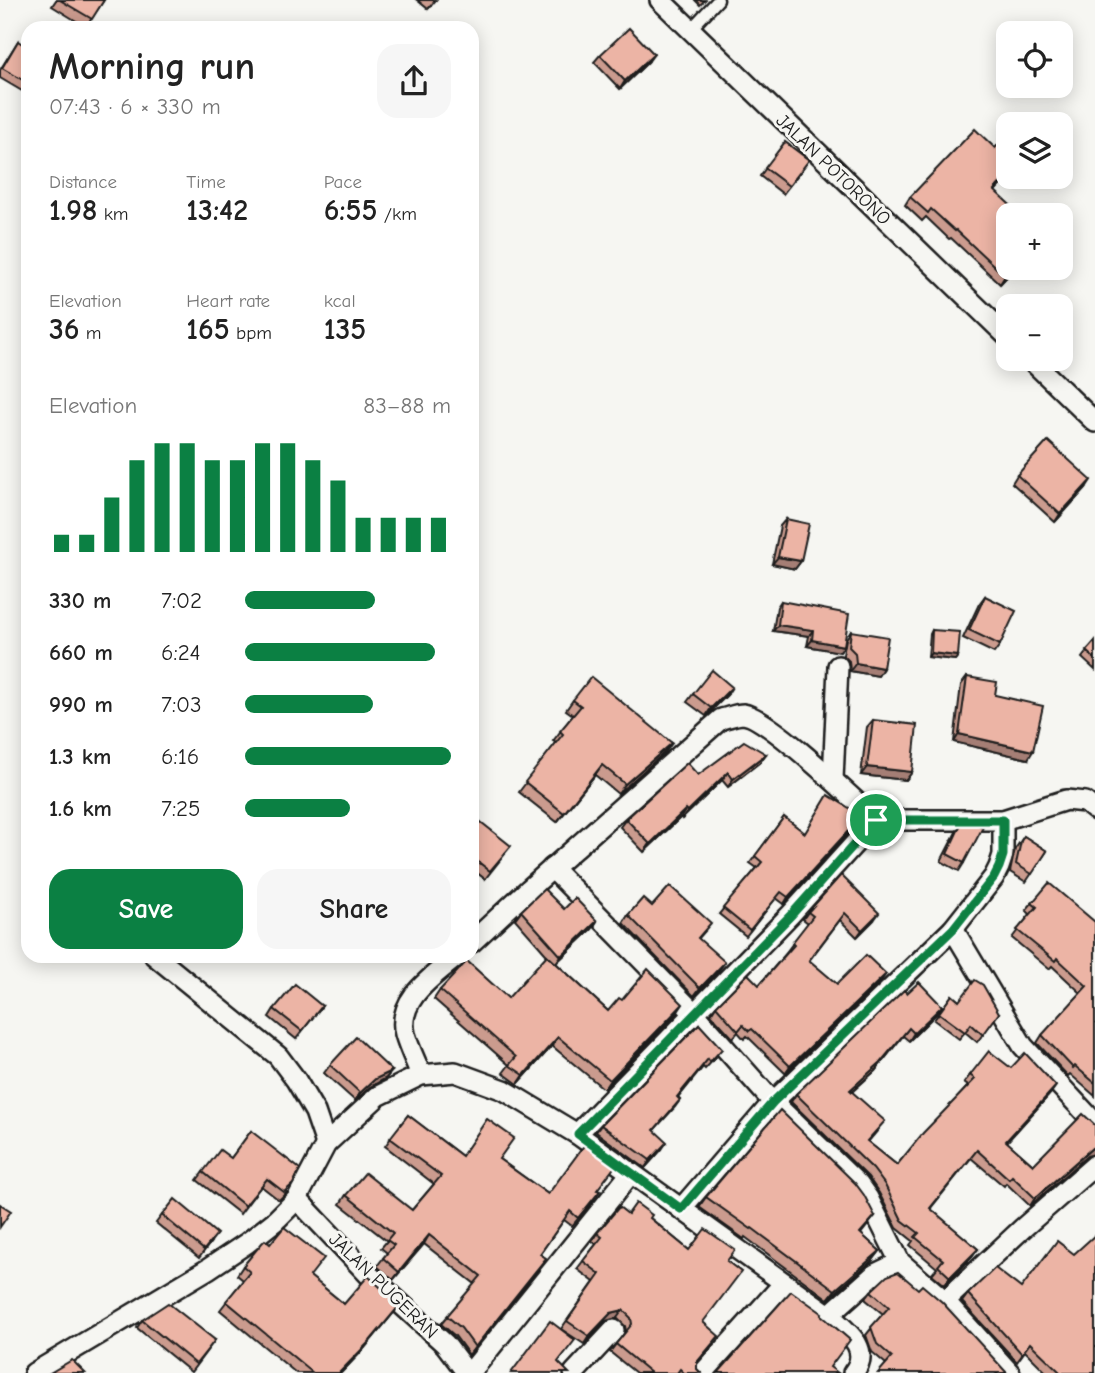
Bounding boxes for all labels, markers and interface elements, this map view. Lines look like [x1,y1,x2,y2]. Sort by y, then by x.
map controls [996,21,1073,371]
button: locate [996,21,1073,98]
button: share [377,44,451,118]
text: Morning run [49,45,255,89]
text: 07:43 · 6 × 330 m [49,93,221,120]
street label: JALAN POTORONO [772,110,895,230]
button: layers [996,112,1073,189]
text: Distance [49,171,117,193]
text: Time [186,171,226,193]
text: Pace [324,171,362,193]
text: 1.98 [49,193,97,228]
text: 13:42 [186,193,248,228]
text: 6:55 [324,193,377,228]
text: km [97,203,129,225]
text: /km [377,203,417,225]
button: + [996,203,1073,280]
text: Elevation [49,290,122,312]
text: Heart rate [186,290,270,312]
text: kcal [324,290,356,312]
button: − [996,294,1073,371]
text: 36 [49,312,79,347]
text: 165 [186,312,230,347]
text: 135 [324,312,366,347]
text: m [79,322,102,344]
text: bpm [230,322,272,344]
text: Elevation [49,392,137,419]
text: 83–88 m [363,392,451,419]
text: 330 m [49,587,111,614]
text: 7:02 [161,587,202,614]
text: 660 m [49,639,113,666]
text: 6:24 [161,639,201,666]
text: 990 m [49,691,113,718]
text: 7:03 [161,691,202,718]
text: 1.3 km [49,743,111,770]
text: 6:16 [161,743,199,770]
pin [846,790,906,850]
text: 1.6 km [49,795,112,822]
text: 7:25 [161,795,201,822]
icon: arrive [857,801,895,839]
button: Save [49,869,243,949]
button: Share [257,869,451,949]
street label: JALAN PUGERAN [324,1228,442,1343]

